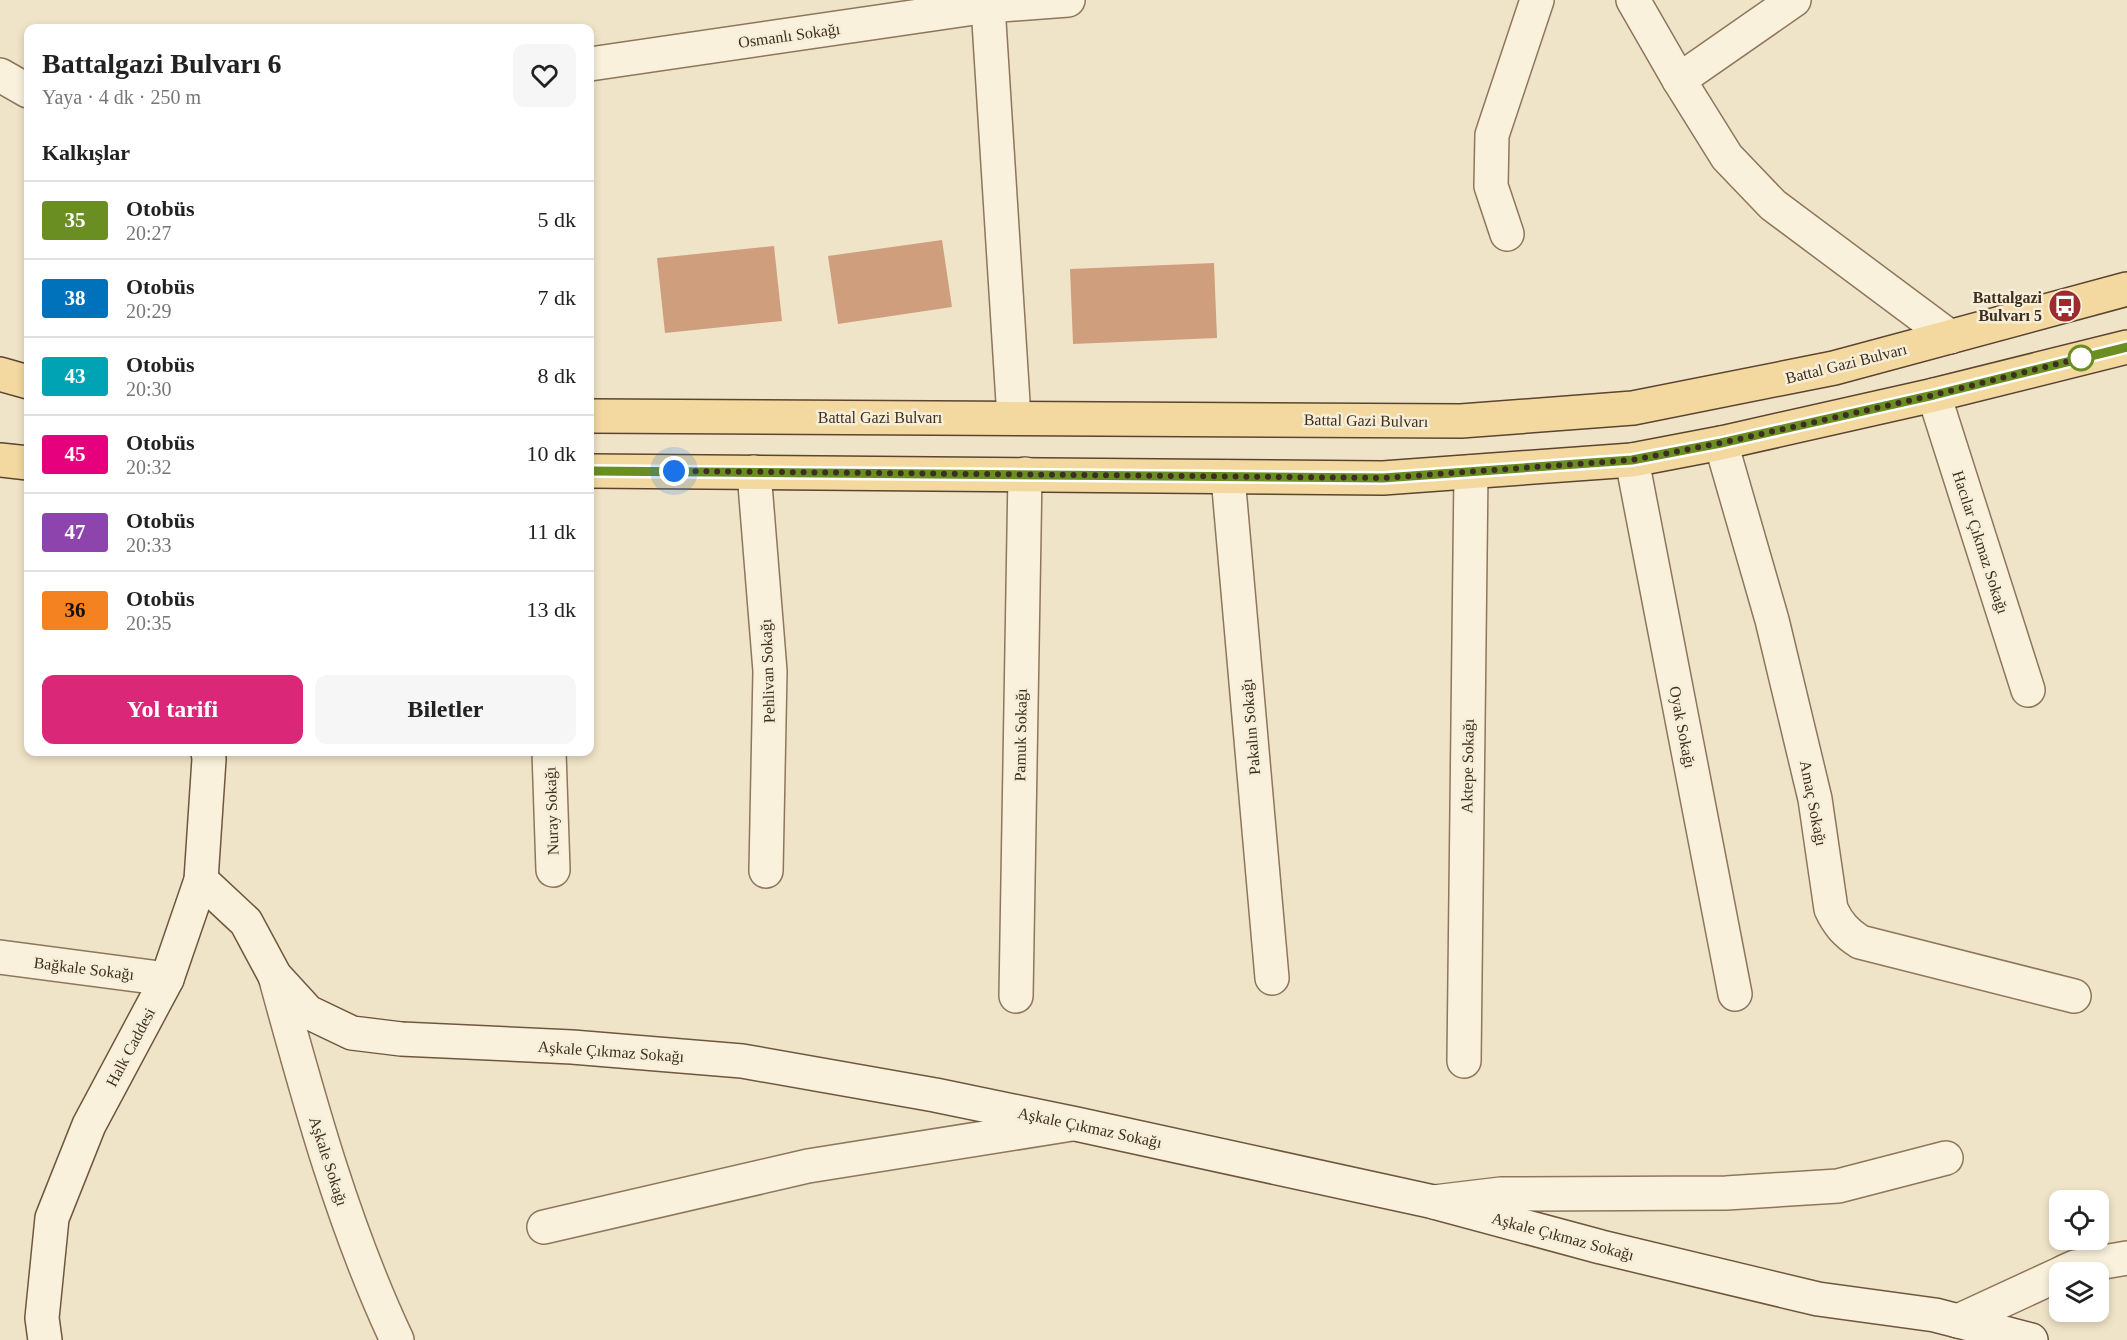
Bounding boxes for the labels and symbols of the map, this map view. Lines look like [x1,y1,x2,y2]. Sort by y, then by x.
street label: Osmanlı Sokağı [737,20,842,52]
bus stop icon: Battalgazi Bulvarı 5 [2047,288,2083,324]
place label: Battalgazi Bulvarı 5 [1973,289,2043,324]
street label: Battal Gazi Bulvarı [1784,340,1909,387]
unlabelled marker [2068,345,2094,371]
street label: Battal Gazi Bulvarı [818,409,943,426]
street label: Battal Gazi Bulvarı [1304,411,1429,430]
your location [659,456,689,486]
street label: Hacılar Çıkmaz Sokağı [1948,469,2012,617]
street label: Pehlivan Sokağı [757,618,779,723]
street label: Pakalın Sokağı [1238,678,1264,776]
street label: Oyak Sokağı [1665,685,1699,770]
street label: Pamuk Sokağı [1011,688,1031,782]
street label: Aktepe Sokağı [1458,718,1478,813]
street label: Amaç Sokağı [1796,759,1830,848]
street label: Nuray Sokağı [541,766,563,855]
street label: Bağkale Sokağı [33,954,136,984]
street label: Halk Caddesi [103,1005,159,1089]
street label: Aşkale Çıkmaz Sokağı [537,1038,685,1066]
street label: Aşkale Çıkmaz Sokağı [1016,1104,1164,1152]
street label: Aşkale Sokağı [305,1114,351,1209]
street label: Aşkale Çıkmaz Sokağı [1490,1209,1636,1265]

